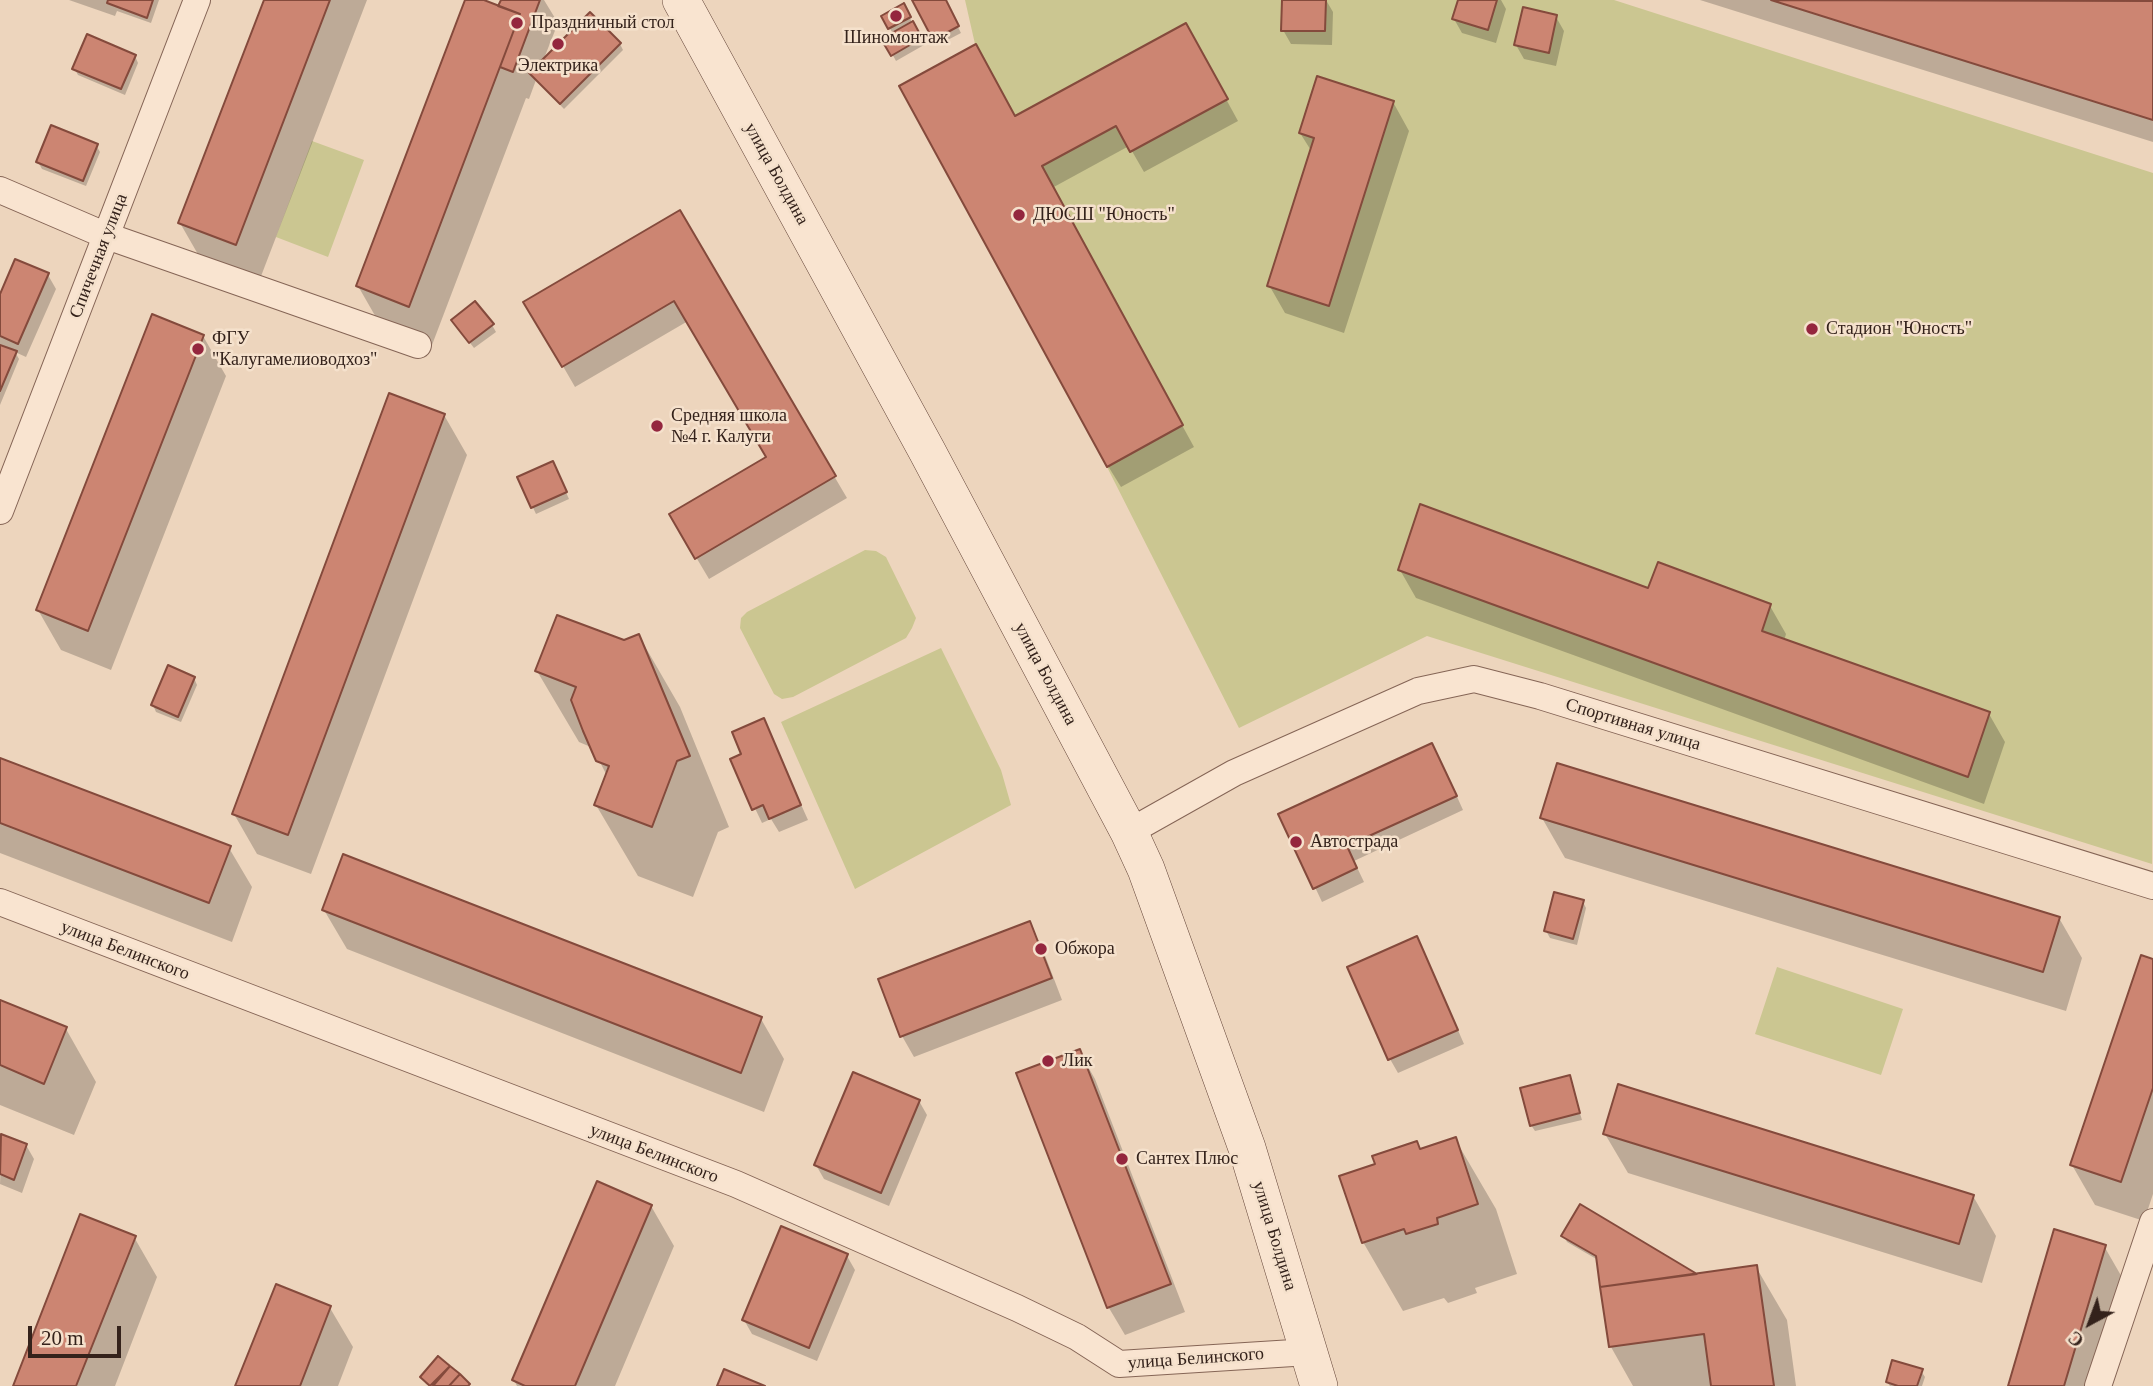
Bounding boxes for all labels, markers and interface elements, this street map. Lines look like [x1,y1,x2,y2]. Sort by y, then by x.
marker: Шиномонтаж [888,8,904,24]
place label: Праздничный стол [531,12,674,34]
marker: Праздничный стол [509,15,525,31]
place label: Шиномонтаж [844,27,948,49]
marker: Электрика [550,36,566,52]
place label: Электрика [518,55,598,77]
street label: улица Болдина [739,119,813,229]
street label: Спичечная улица [65,191,133,321]
place label: ДЮСШ "Юность" [1033,204,1175,226]
marker: ДЮСШ "Юность" [1011,207,1027,223]
place label: Стадион "Юность" [1826,318,1972,340]
marker: Стадион "Юность" [1804,321,1820,337]
place label: ФГУ "Калугамелиоводхоз" [212,328,377,370]
marker: ФГУ "Калугамелиоводхоз" [190,341,206,357]
place label: Средняя школа №4 г. Калуги [671,405,787,448]
marker: Средняя школа №4 г. Калуги [649,418,665,434]
street label: улица Болдина [1009,619,1081,729]
street label: Спортивная улица [1563,694,1703,756]
place label: Автострада [1310,831,1398,853]
marker: Автострада [1288,834,1304,850]
street label: улица Белинского [58,916,192,986]
place label: Обжора [1055,938,1115,960]
marker: Обжора [1033,941,1049,957]
place label: Лик [1062,1050,1093,1072]
marker: Лик [1040,1053,1056,1069]
street label: улица Белинского [587,1119,721,1189]
place label: Сантех Плюс [1136,1148,1238,1170]
marker: Сантех Плюс [1114,1151,1130,1167]
street label: улица Болдина [1247,1179,1301,1293]
north arrow [2055,1288,2125,1358]
scale bar [32,1312,124,1356]
text: 20 m [41,1326,84,1350]
text: С [2064,1327,2088,1352]
street label: улица Белинского [1127,1343,1265,1375]

